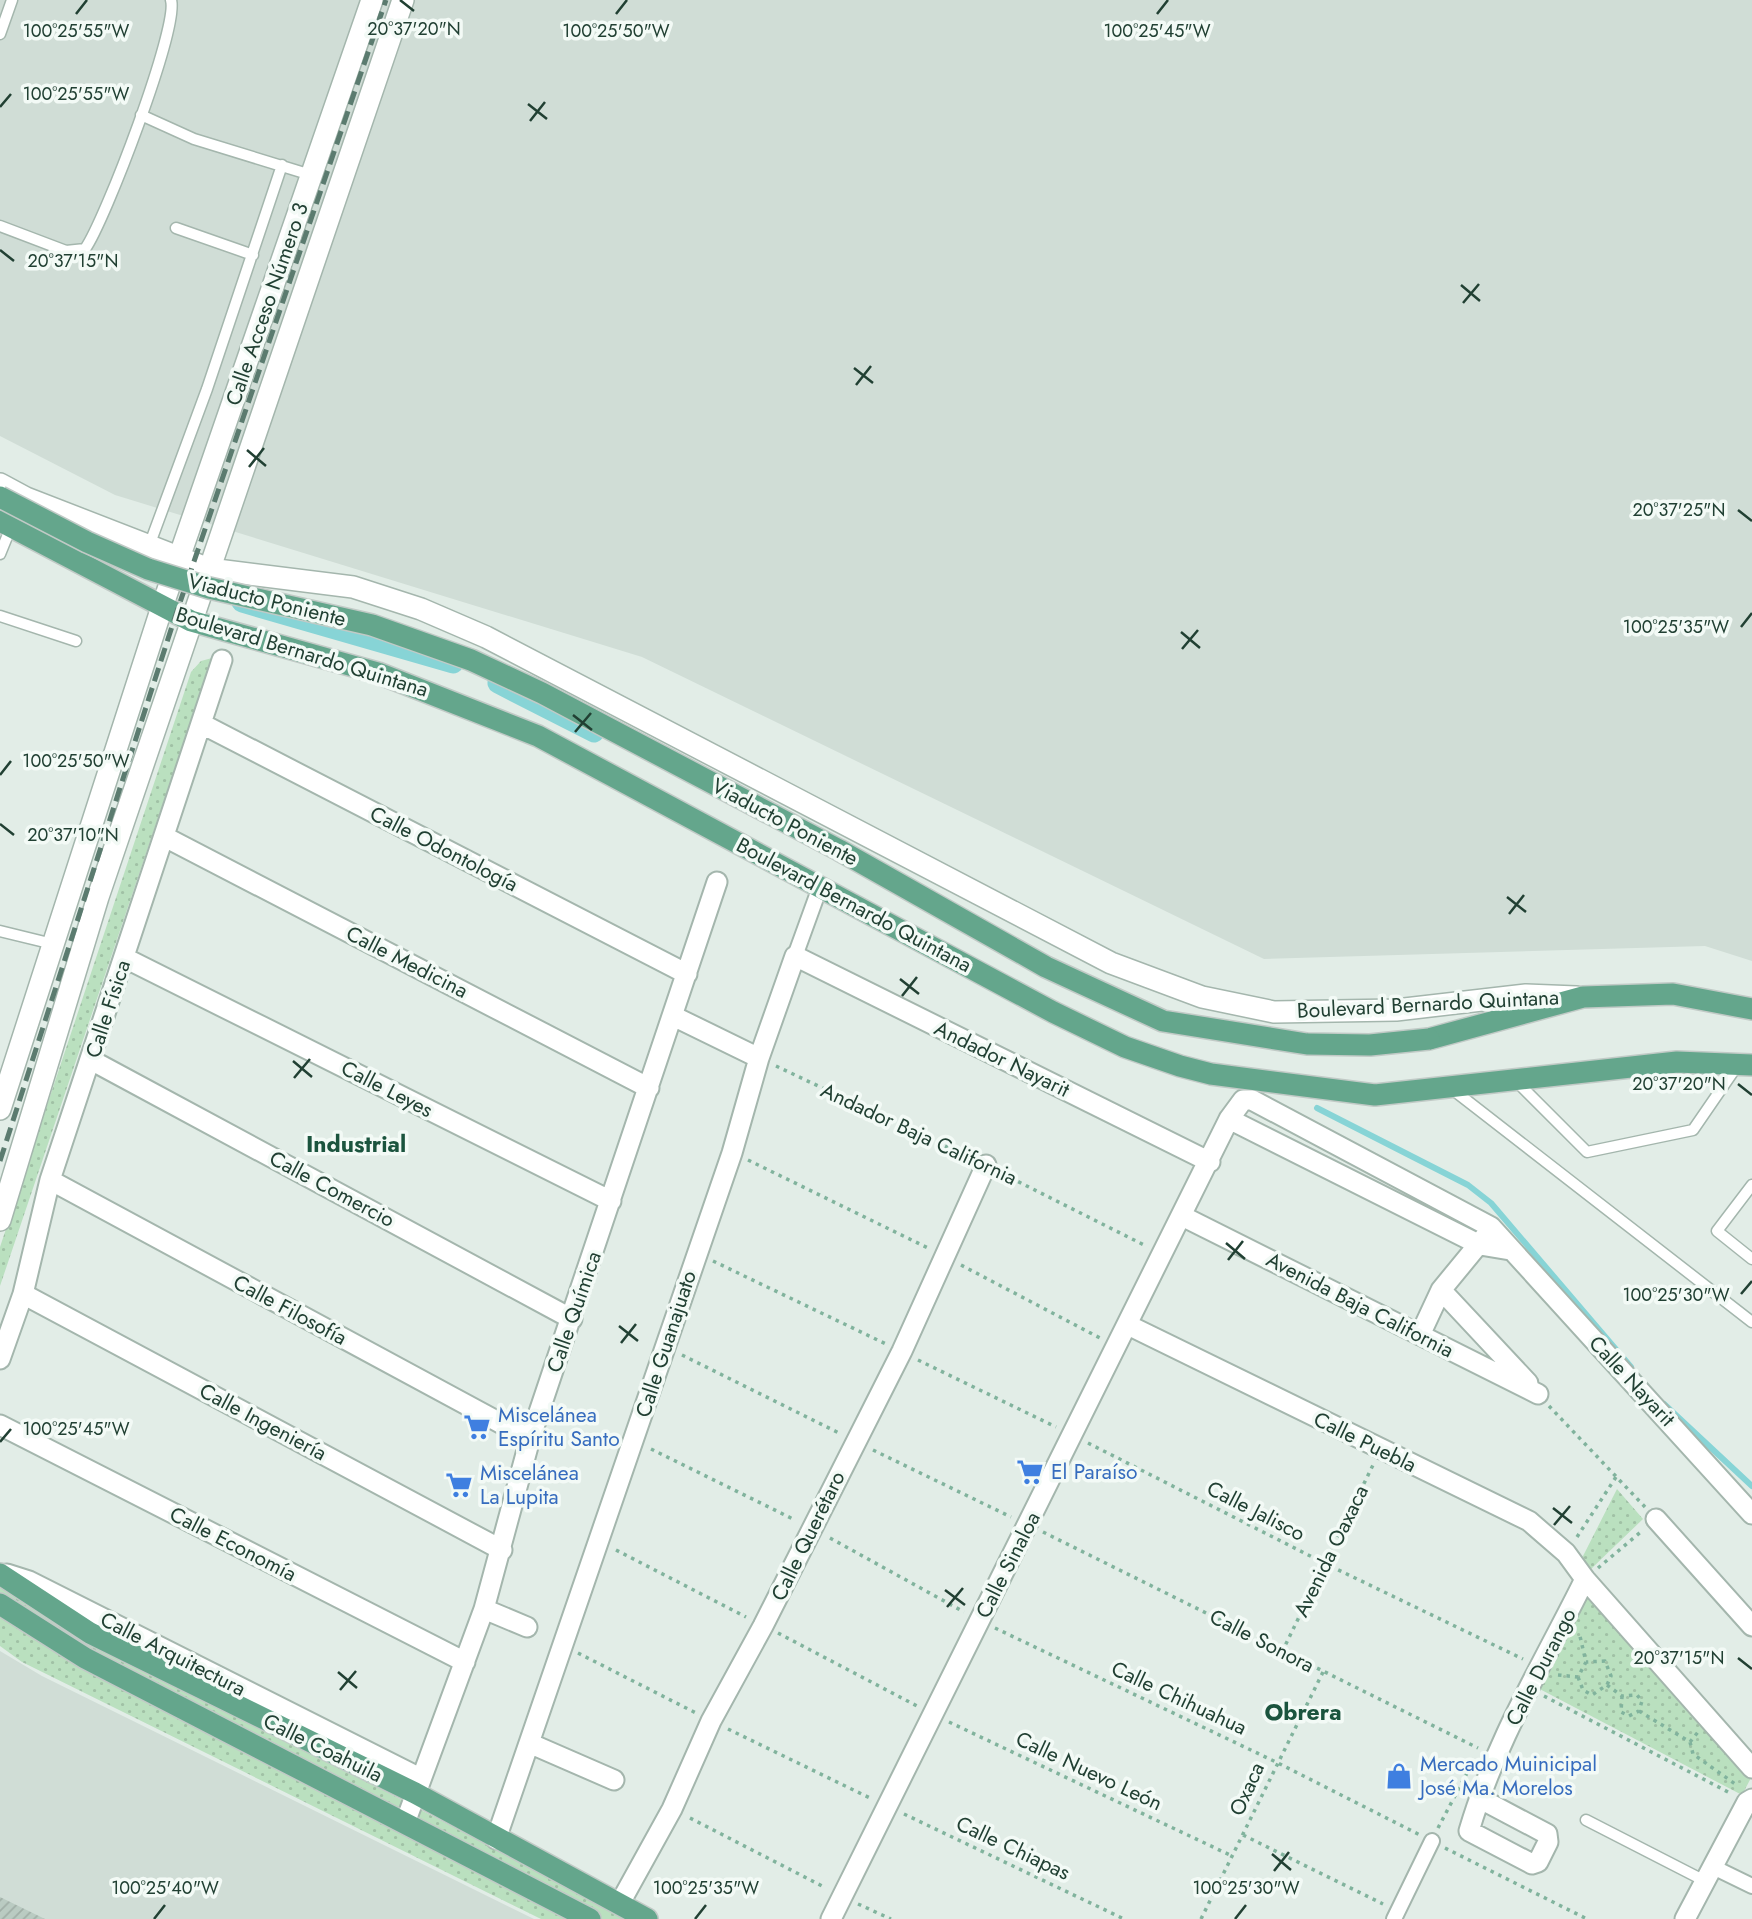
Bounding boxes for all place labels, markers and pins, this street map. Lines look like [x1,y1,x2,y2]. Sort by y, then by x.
place label: Miscelánea Espíritu Santo [498,1400,620,1454]
supermarket icon: Miscelánea Espíritu Santo [462,1412,492,1442]
supermarket icon: El Paraíso [1015,1457,1045,1487]
place label: El Paraíso [1051,1457,1137,1487]
place label: Miscelánea La Lupita [480,1458,579,1512]
supermarket icon: Miscelánea La Lupita [444,1470,474,1500]
place label: Mercado Muinicipal José Ma. Morelos [1417,1749,1597,1803]
shop icon: Mercado Muinicipal José Ma. Morelos [1384,1761,1414,1791]

